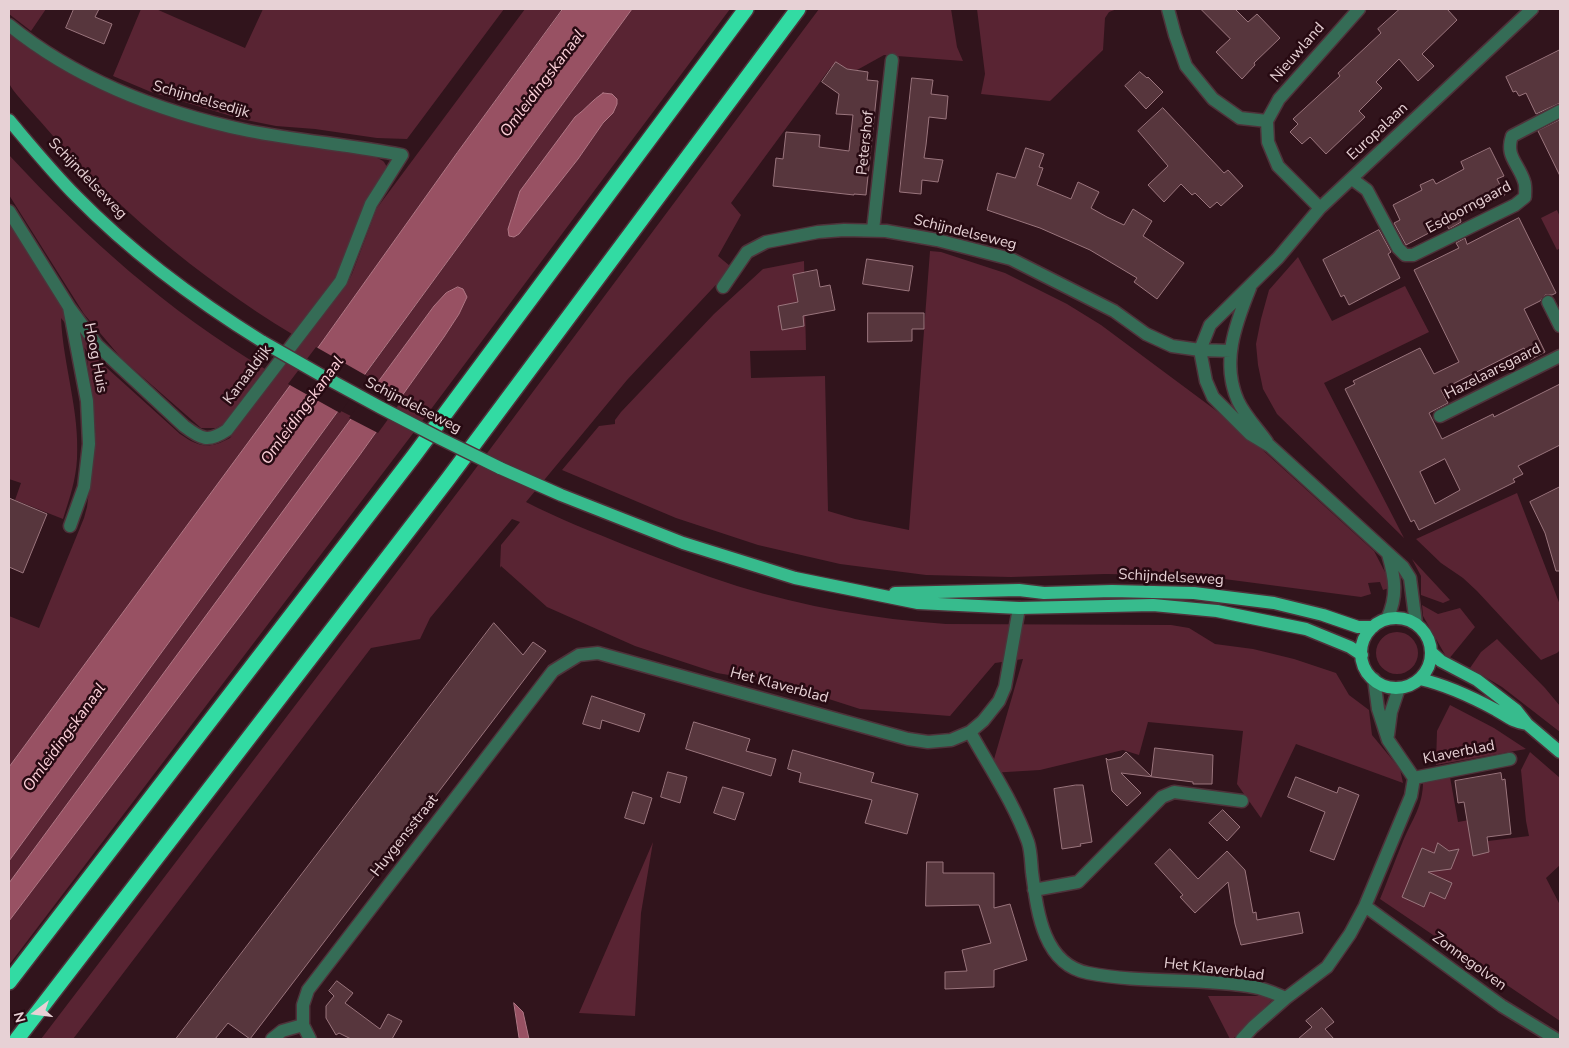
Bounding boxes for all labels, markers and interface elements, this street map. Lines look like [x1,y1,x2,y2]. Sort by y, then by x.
street label: Nieuwland [1267,19,1329,87]
water label: Omleidingskanaal [496,27,590,141]
street label: Schijndelsedijk [151,78,251,122]
street label: Europalaan [1344,99,1412,165]
street label: Petershof [854,110,878,176]
street label: Schijndelseweg [44,135,130,223]
street label: Esdoorngaard [1423,178,1515,238]
street label: Schijndelseweg [912,211,1018,255]
street label: Hoog Huis [79,321,111,395]
street label: Hazelaarsgaard [1442,340,1544,404]
street label: Kanaaldijk [220,342,276,408]
water label: Omleidingskanaal [257,353,349,469]
street label: Schijndelseweg [362,374,464,438]
street label: Schijndelseweg [1118,566,1224,590]
street label: Het Klaverblad [728,664,830,708]
water label: Omleidingskanaal [19,680,111,796]
street label: Klaverblad [1422,737,1496,769]
street label: Huygensstraat [368,792,442,880]
street label: Zonnegolven [1428,929,1510,995]
street label: Het Klaverblad [1163,955,1265,985]
north arrow [10,988,60,1038]
text: N [9,1009,31,1025]

